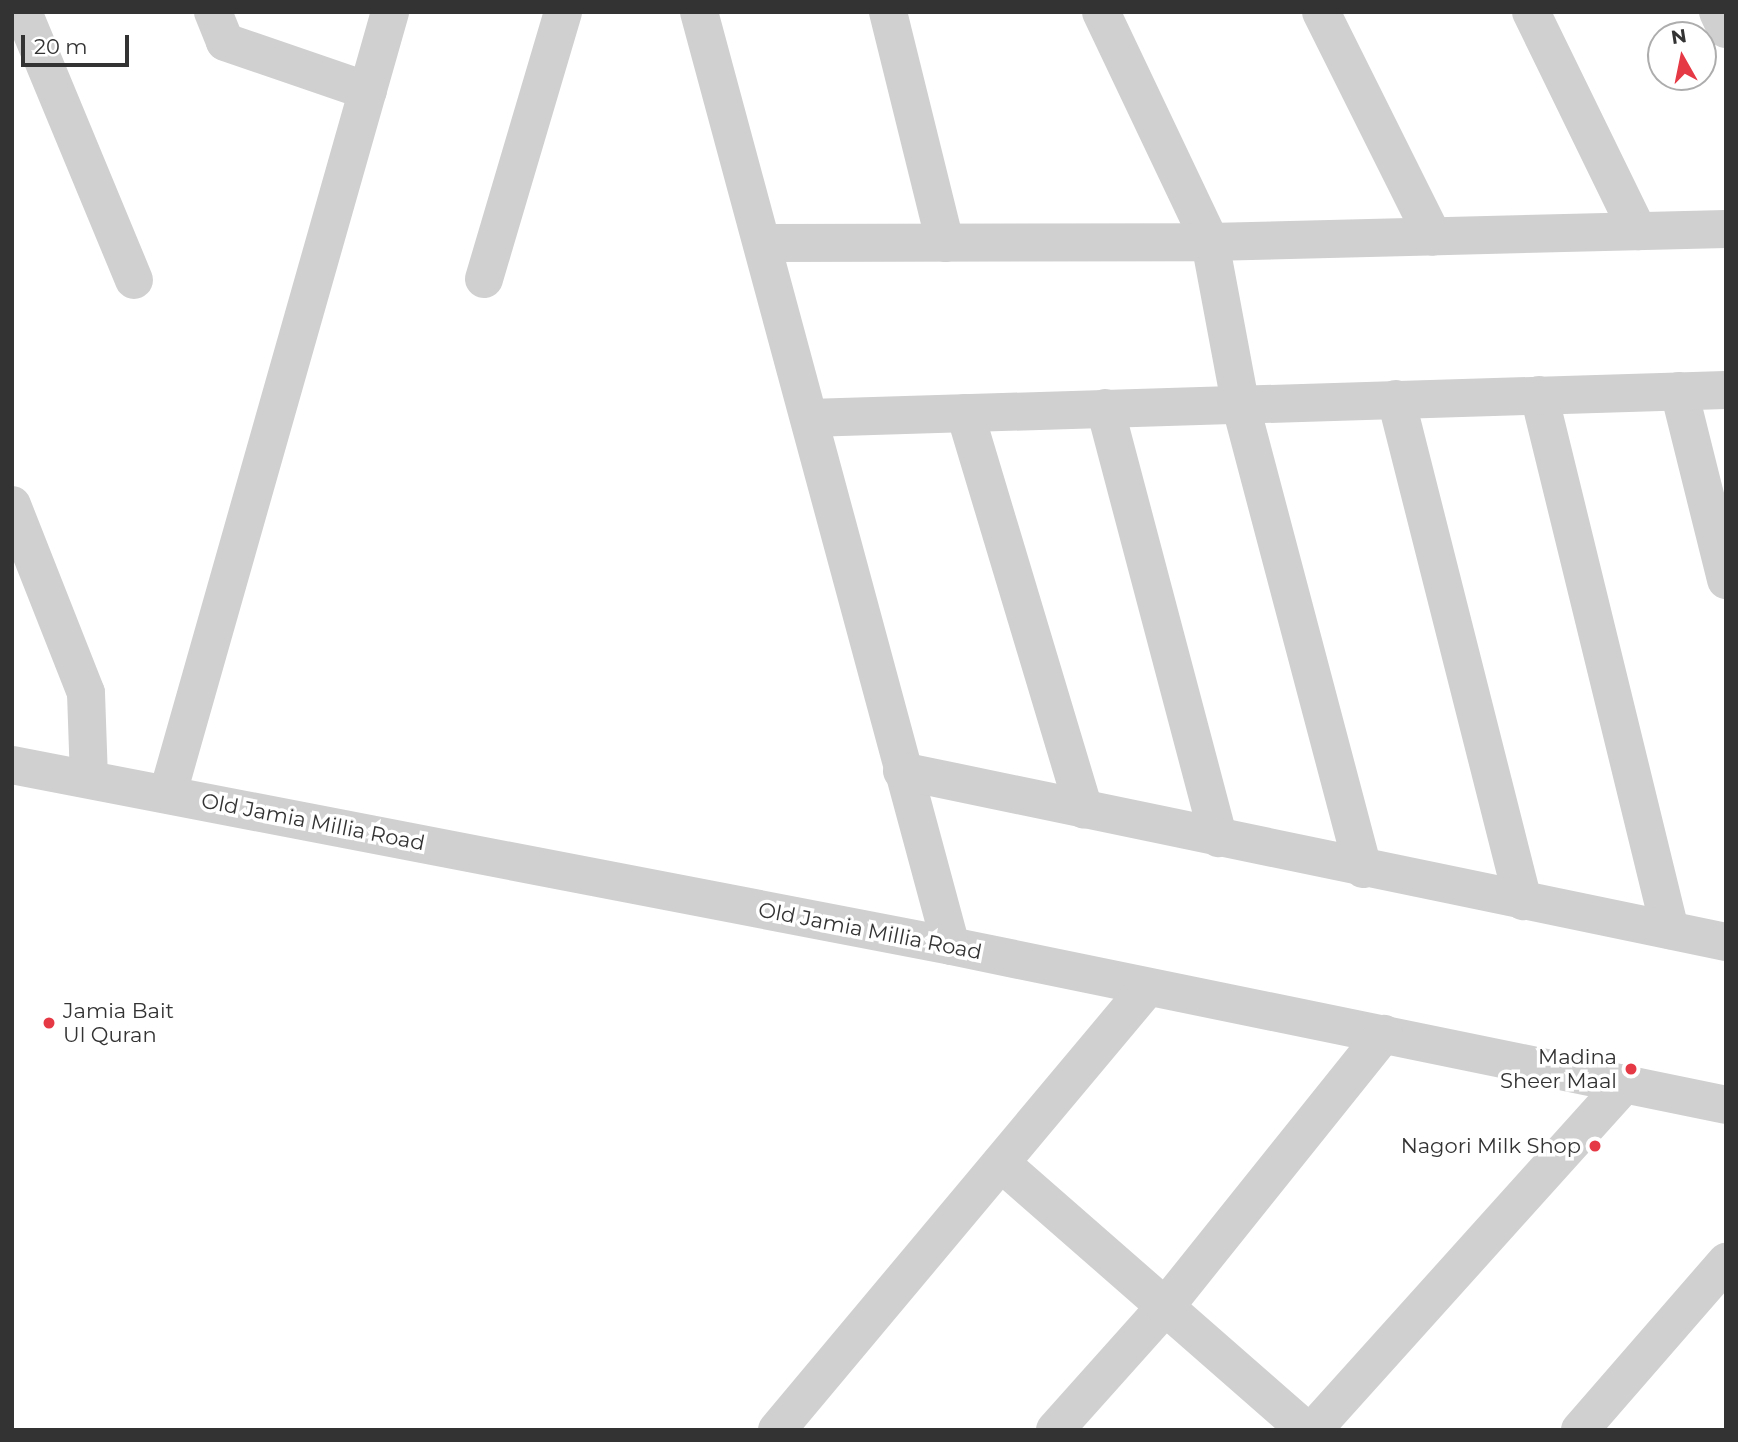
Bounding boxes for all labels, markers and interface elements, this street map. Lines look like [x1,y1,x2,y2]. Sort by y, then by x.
scale bar [24,21,133,65]
north arrow [1647,21,1717,91]
text: N [1670,24,1688,49]
text: 20 m [34,34,88,59]
street label: Old Jamia Millia Road [199,788,427,856]
street label: Old Jamia Millia Road [756,897,984,965]
place label: Jamia Bait Ul Quran [63,998,174,1048]
marker: Jamia Bait Ul Quran [41,1015,57,1031]
place label: Madina Sheer Maal [1500,1044,1617,1094]
marker: Madina Sheer Maal [1623,1061,1639,1077]
place label: Nagori Milk Shop [1401,1133,1581,1159]
marker: Nagori Milk Shop [1587,1138,1603,1154]

